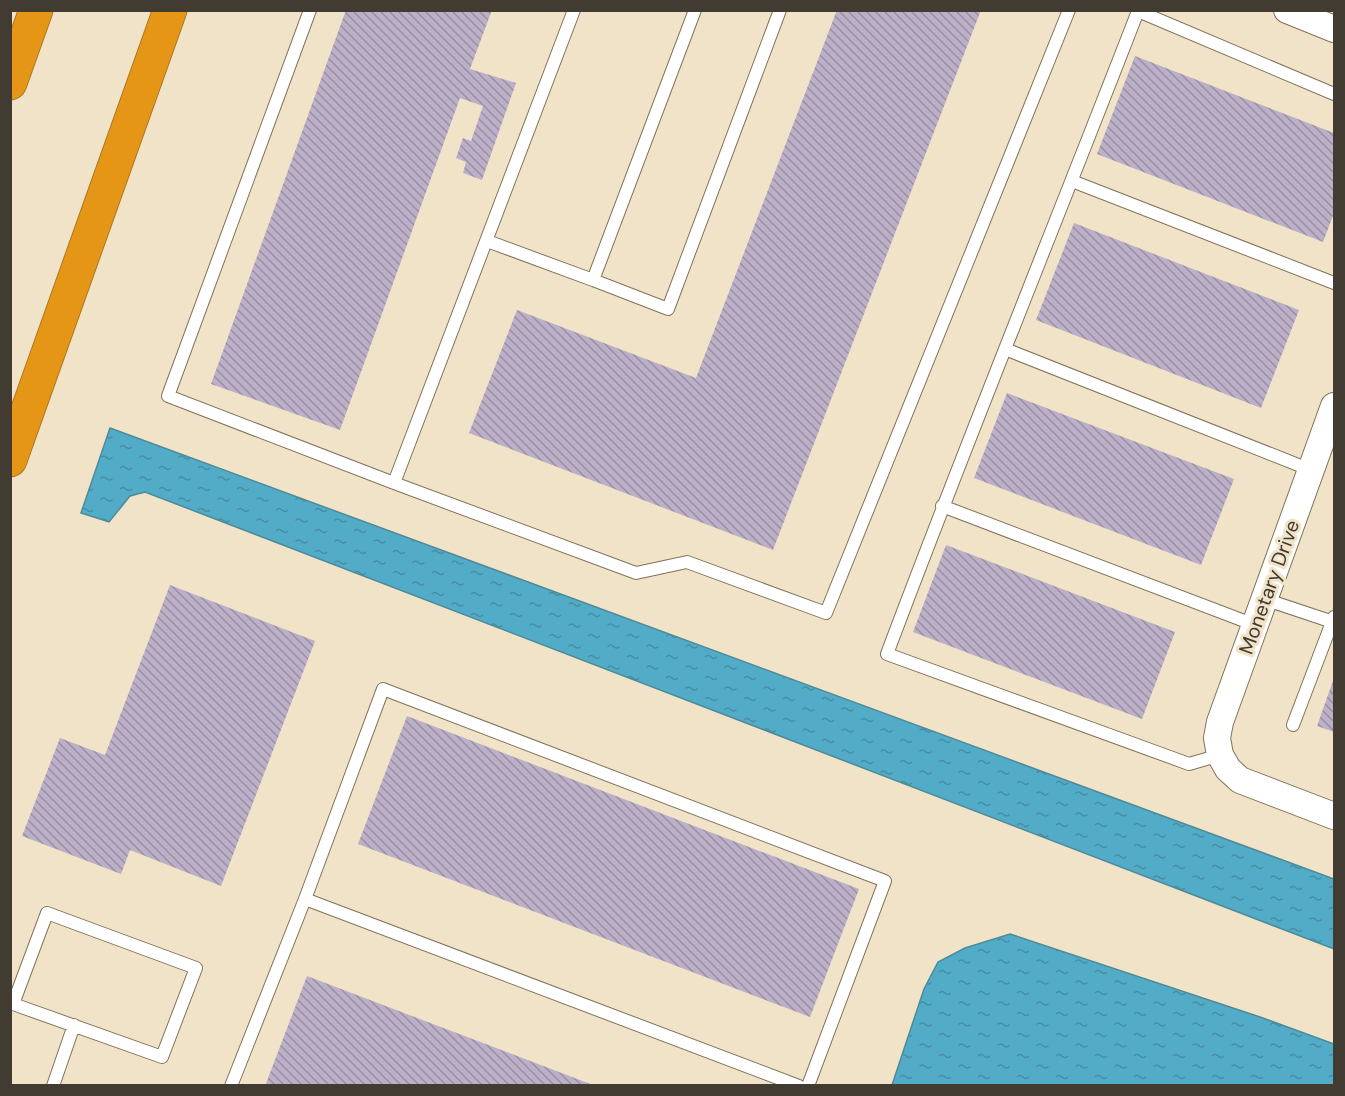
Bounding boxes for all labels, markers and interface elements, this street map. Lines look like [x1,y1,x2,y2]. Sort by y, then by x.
street label: Monetary Drive [1233,516,1305,658]

